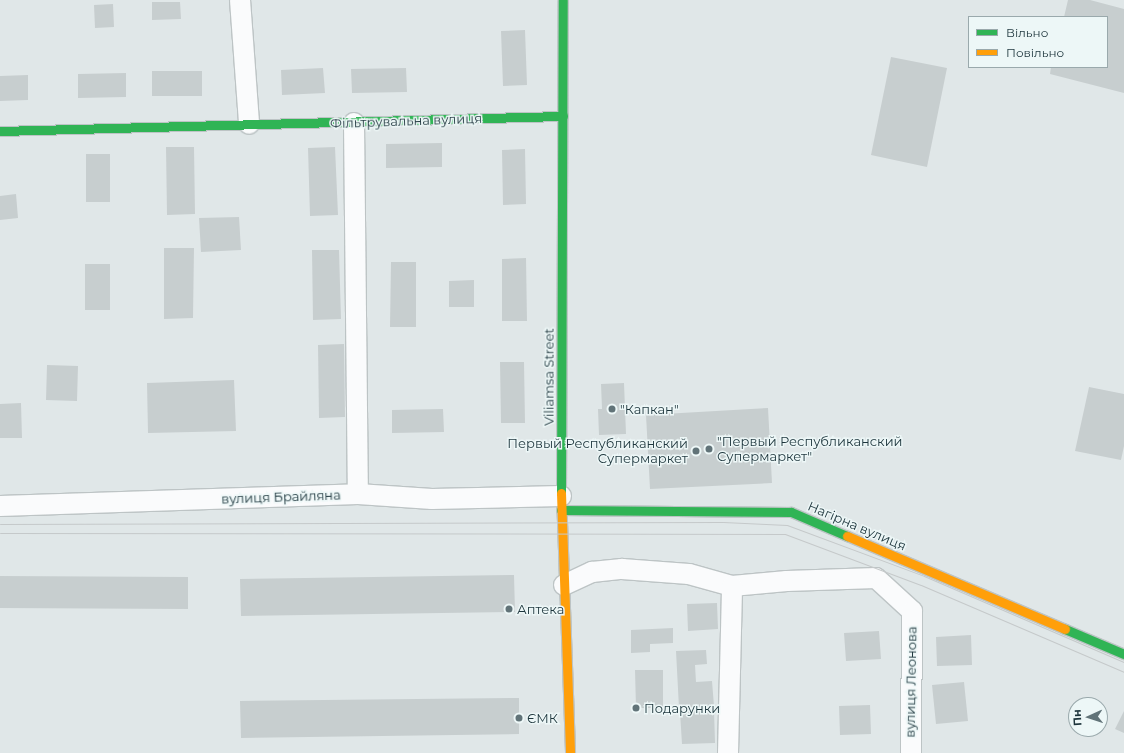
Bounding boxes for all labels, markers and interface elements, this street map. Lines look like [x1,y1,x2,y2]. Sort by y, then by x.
legend [968,16,1108,68]
text: Вільно [1006,25,1048,40]
text: Повільно [1006,45,1064,60]
street label: Фільтрувальна вулиця [330,111,482,131]
street label: Viliamsa Street [541,328,557,426]
place label: "Капкан" [620,401,679,417]
marker: "Капкан" [607,404,617,414]
place label: "Первый Республиканский Супермаркет" [717,434,903,465]
place label: Первый Республиканский Супермаркет [507,436,688,467]
marker: "Первый Республиканский Супермаркет" [704,444,714,454]
marker: Первый Республиканский Супермаркет [691,446,701,456]
street label: вулиця Брайляна [221,487,341,507]
street label: Нагірна вулиця [805,498,909,554]
place label: Аптека [517,601,564,617]
marker: Аптека [504,604,514,614]
street label: вулиця Леонова [902,626,920,738]
north arrow [1068,697,1108,737]
place label: Подарунки [644,700,720,716]
marker: Подарунки [631,703,641,713]
text: Пн [1070,709,1084,726]
place label: ЄМК [527,710,558,726]
marker: ЄМК [514,713,524,723]

